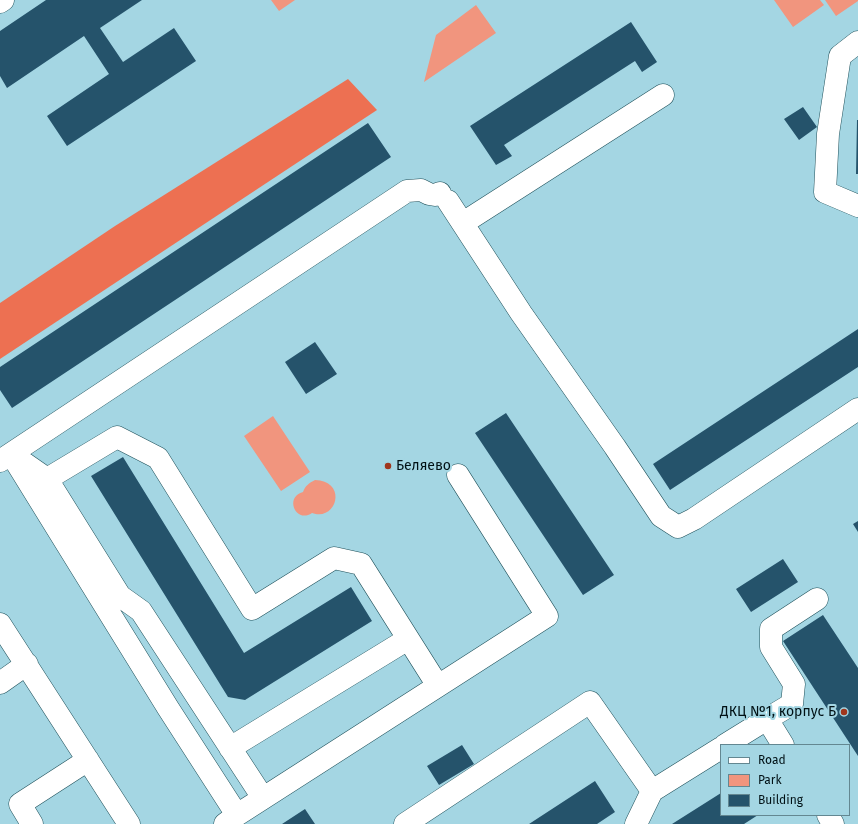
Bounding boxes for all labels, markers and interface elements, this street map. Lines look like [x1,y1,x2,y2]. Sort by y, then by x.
place label: Беляево [396,458,451,474]
marker: Беляево [383,461,393,471]
place label: ДКЦ №1, корпус Б [720,704,836,720]
marker: ДКЦ №1, корпус Б [839,707,849,717]
legend [720,744,850,816]
text: Road [758,753,786,767]
text: Park [758,773,782,787]
text: Building [758,793,803,807]

